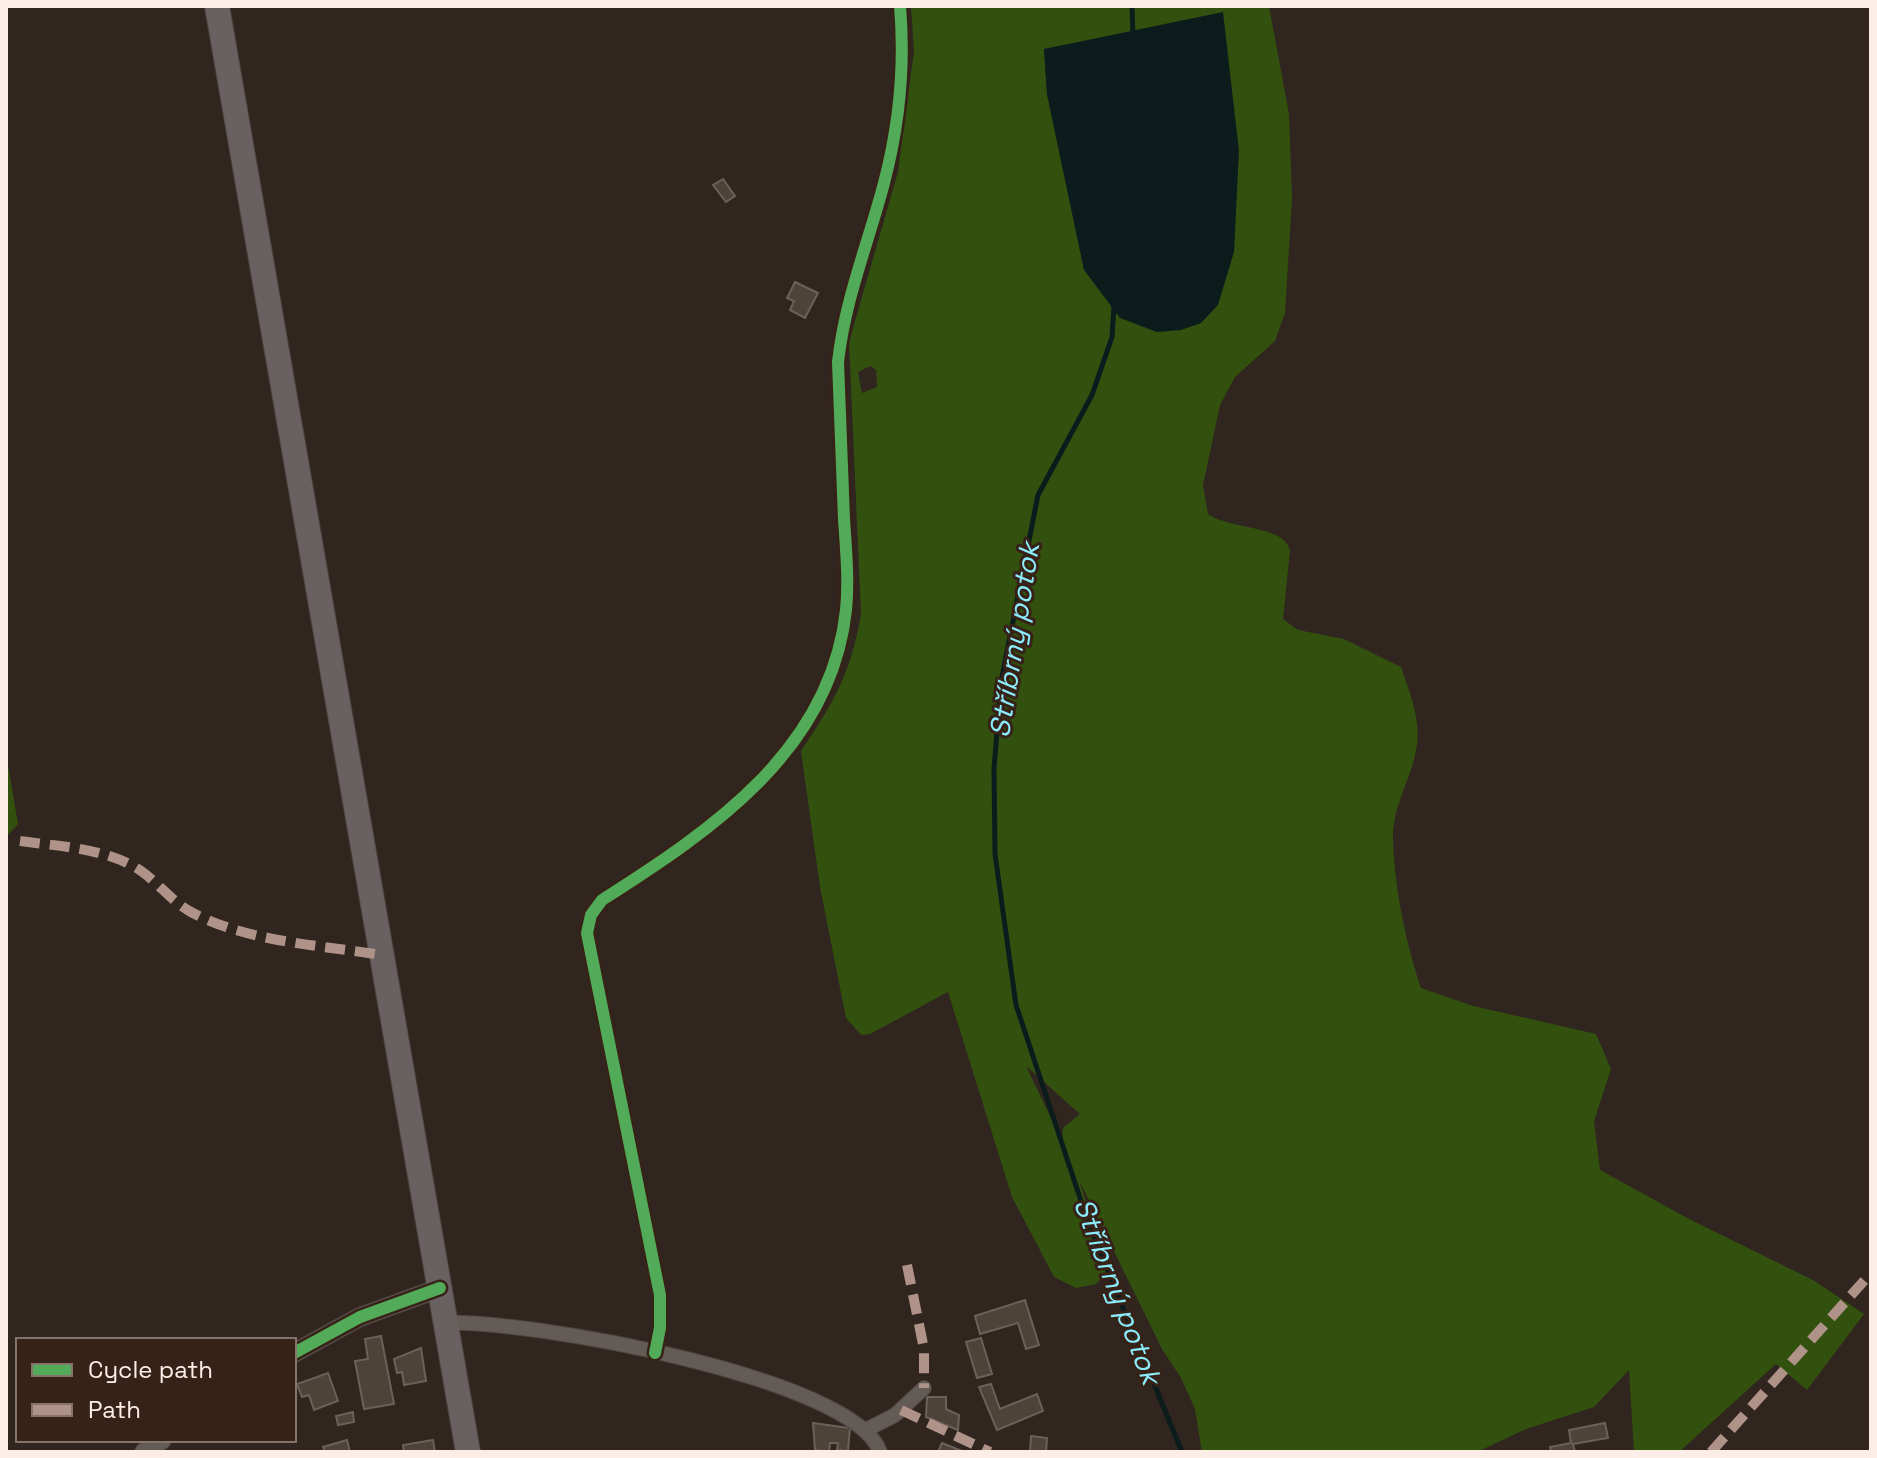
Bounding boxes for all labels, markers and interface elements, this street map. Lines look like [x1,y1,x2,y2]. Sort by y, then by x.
water label: Stříbrný potok [981,537,1048,740]
water label: Stříbrný potok [1066,1193,1171,1392]
legend [16,1338,296,1442]
text: Cycle path [88,1354,213,1385]
text: Path [88,1394,141,1425]

